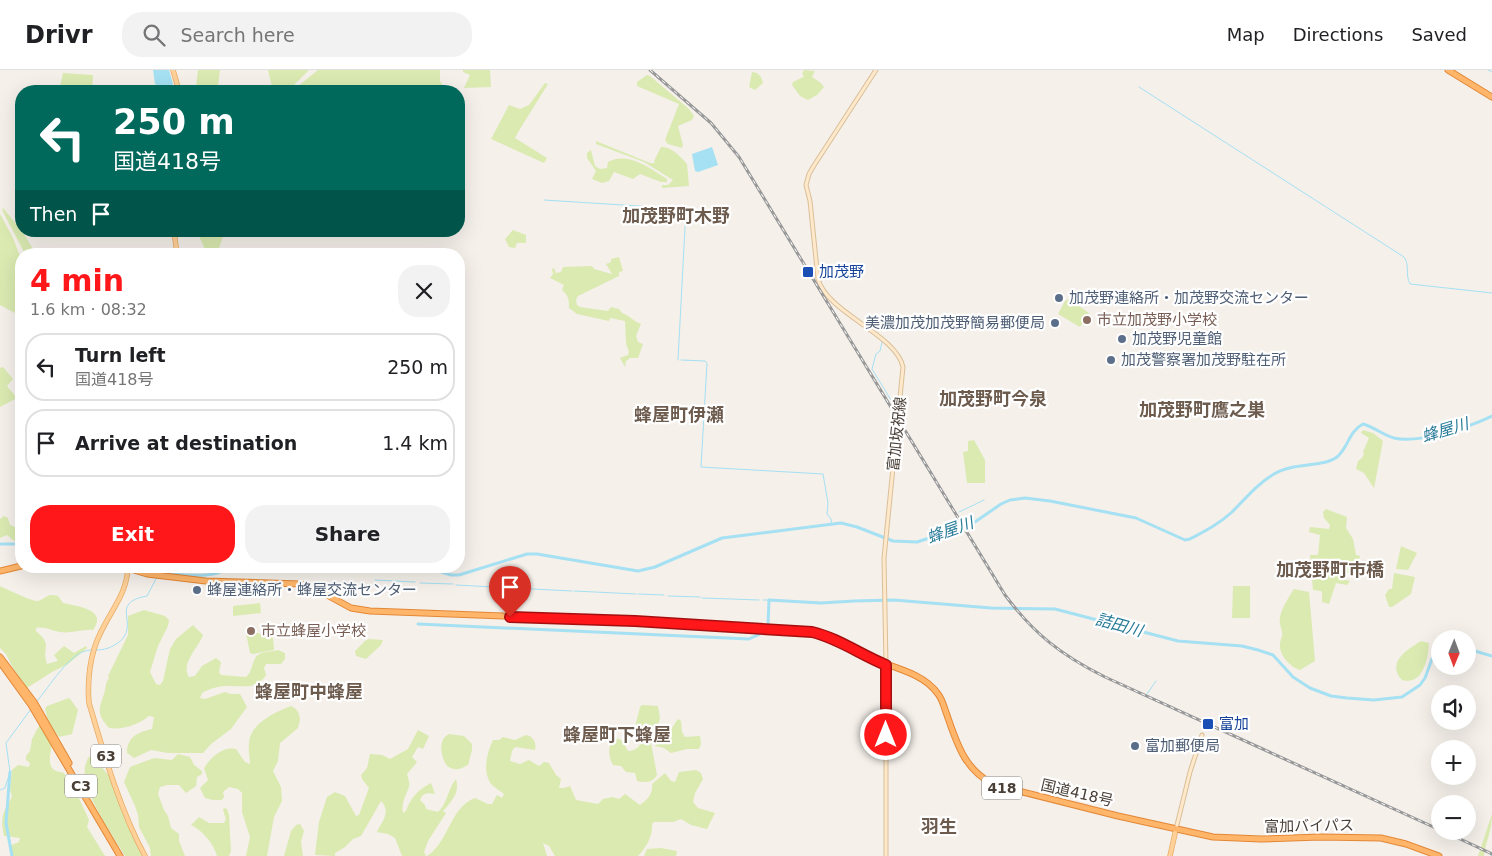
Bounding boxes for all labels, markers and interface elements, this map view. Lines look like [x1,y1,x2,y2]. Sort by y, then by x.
search box [122,12,472,57]
text: Drivr [25,21,92,49]
icon: search [140,21,168,49]
text: Search here [180,24,295,46]
text: Map [1227,24,1265,45]
text: Directions [1293,24,1383,45]
text: Saved [1411,24,1467,45]
text: 250 m [113,102,235,142]
icon: left [30,105,95,170]
text: 国道418号 [113,149,221,174]
icon: arrive [87,200,115,228]
text: Then [30,203,77,225]
district label: 加茂野町木野 [622,205,730,226]
text: 4 min [30,263,124,298]
place label: 加茂野 [819,263,864,281]
button: close [398,265,450,317]
marker: 加茂野 [801,265,815,279]
place label: 加茂野連絡所・加茂野交流センター [1069,289,1309,307]
marker: 加茂野連絡所・加茂野交流センター [1053,292,1065,304]
text: 1.6 km · 08:32 [30,300,147,319]
place label: 市立加茂野小学校 [1097,311,1217,329]
place label: 美濃加茂加茂野簡易郵便局 [865,314,1045,332]
marker: 市立加茂野小学校 [1081,314,1093,326]
marker: 美濃加茂加茂野簡易郵便局 [1049,317,1061,329]
place label: 加茂野児童館 [1132,330,1222,348]
marker: 加茂野児童館 [1116,333,1128,345]
text: Turn left [75,344,166,366]
place label: 加茂警察署加茂野駐在所 [1121,351,1286,369]
icon: left [32,353,60,381]
marker: 加茂警察署加茂野駐在所 [1105,354,1117,366]
text: 250 m [387,356,448,378]
text: 国道418号 [75,370,154,389]
district label: 加茂野町今泉 [939,388,1047,409]
street label: 富加坂祝線 [884,396,910,472]
district label: 加茂野町鷹之巣 [1139,399,1265,420]
district label: 蜂屋町伊瀬 [634,404,724,425]
water label: 蜂屋川 [1419,413,1473,446]
icon: arrive [32,429,60,457]
text: Arrive at destination [75,432,297,454]
text: 1.4 km [382,432,448,454]
button: Exit [30,505,235,563]
button: Share [245,505,450,563]
water label: 蜂屋川 [924,512,978,547]
district label: 加茂野町市橋 [1276,559,1384,580]
pin [489,566,531,617]
icon: arrive [496,573,524,601]
place label: 蜂屋連絡所・蜂屋交流センター [207,581,417,599]
marker: 蜂屋連絡所・蜂屋交流センター [191,584,203,596]
water label: 詰田川 [1093,610,1147,641]
place label: 市立蜂屋小学校 [261,622,366,640]
marker: 市立蜂屋小学校 [245,625,257,637]
north arrow [1431,630,1476,675]
map controls [1431,630,1476,840]
district label: 蜂屋町中蜂屋 [255,681,363,702]
button: sound [1431,685,1476,730]
position arrow [859,708,911,760]
place label: 富加 [1219,715,1249,733]
marker: 富加 [1201,717,1215,731]
district label: 蜂屋町下蜂屋 [563,724,671,745]
place label: 富加郵便局 [1145,737,1220,755]
marker: 富加郵便局 [1129,740,1141,752]
button: + [1431,740,1476,785]
road number: 63 [91,744,121,768]
road number: C3 [65,774,97,798]
road number: 418 [982,776,1022,800]
street label: 国道418号 [1039,776,1115,810]
button: − [1431,795,1476,840]
district label: 羽生 [921,816,957,837]
street label: 富加バイパス [1264,816,1354,836]

